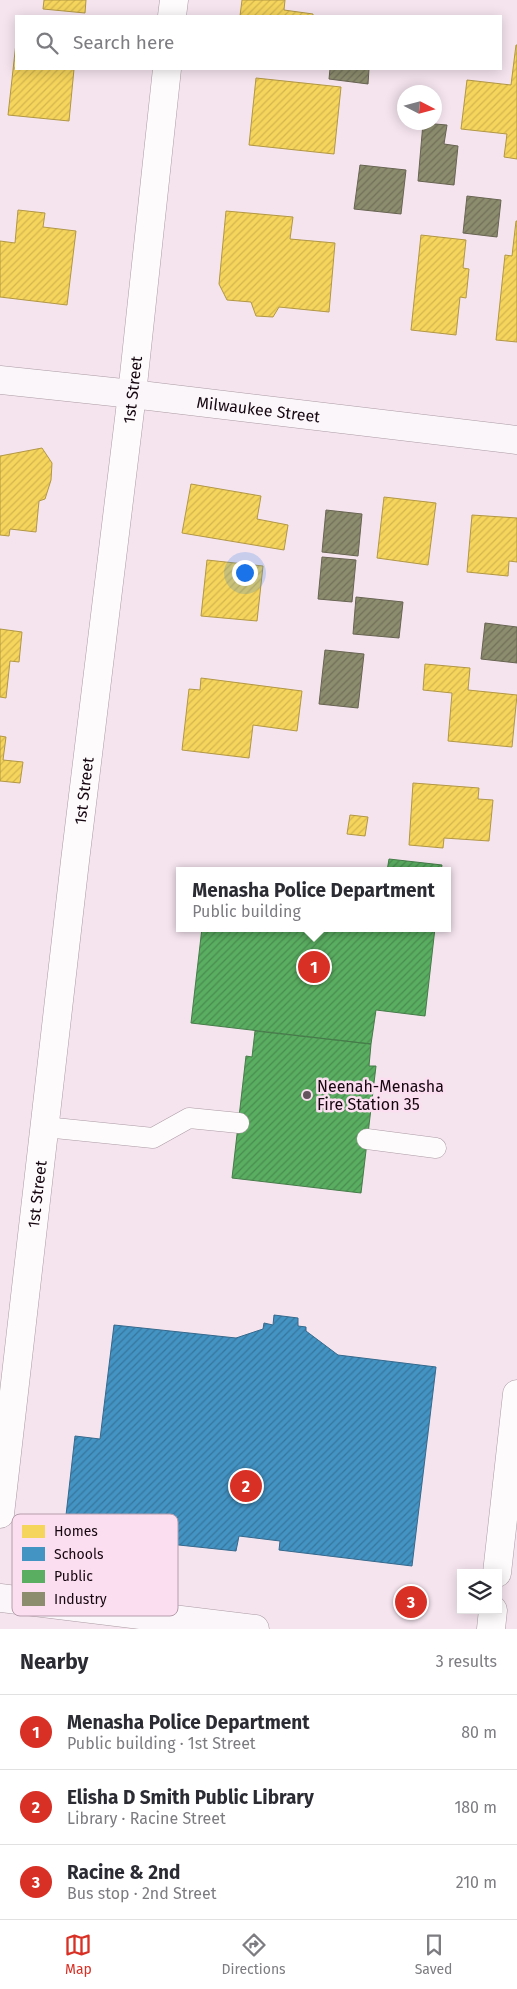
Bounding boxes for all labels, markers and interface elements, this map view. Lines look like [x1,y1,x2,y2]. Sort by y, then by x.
search box [15,15,502,70]
icon: search [33,29,61,57]
text: Search here [73,31,174,54]
north arrow [397,85,442,130]
street label: 1st Street [119,355,146,425]
street label: Milwaukee Street [196,392,321,426]
your location [232,560,258,586]
street label: 1st Street [70,756,97,826]
popup [176,867,451,932]
text: Menasha Police Department [192,879,435,902]
text: Public building [192,902,301,921]
pin: 1 [298,948,330,986]
place label: Neenah-Menasha Fire Station 35 [317,1077,444,1114]
marker: Neenah-Menasha Fire Station 35 [301,1089,313,1101]
street label: 1st Street [23,1159,50,1229]
pin: 2 [230,1467,262,1505]
legend [12,1514,178,1616]
text: Homes [54,1523,98,1540]
text: Schools [54,1546,104,1563]
text: Public [54,1568,93,1585]
map controls [457,1569,502,1614]
button: layers [457,1569,502,1614]
pin: 3 [395,1583,427,1621]
text: Industry [54,1591,107,1608]
text: Nearby [20,1649,88,1675]
text: 3 results [436,1652,497,1671]
text: Menasha Police Department [67,1711,310,1734]
text: 1 [32,1723,40,1742]
text: 80 m [461,1723,497,1742]
text: Public building · 1st Street [67,1734,256,1753]
text: Elisha D Smith Public Library [67,1786,314,1809]
text: 2 [32,1798,40,1817]
text: 180 m [454,1798,497,1817]
text: Library · Racine Street [67,1809,226,1828]
text: Racine & 2nd [67,1861,181,1884]
text: 3 [32,1873,40,1892]
text: 210 m [456,1873,497,1892]
text: Bus stop · 2nd Street [67,1884,216,1903]
tab: Map [64,1931,92,1978]
tab: Directions [221,1931,286,1978]
tab: Saved [415,1931,453,1978]

